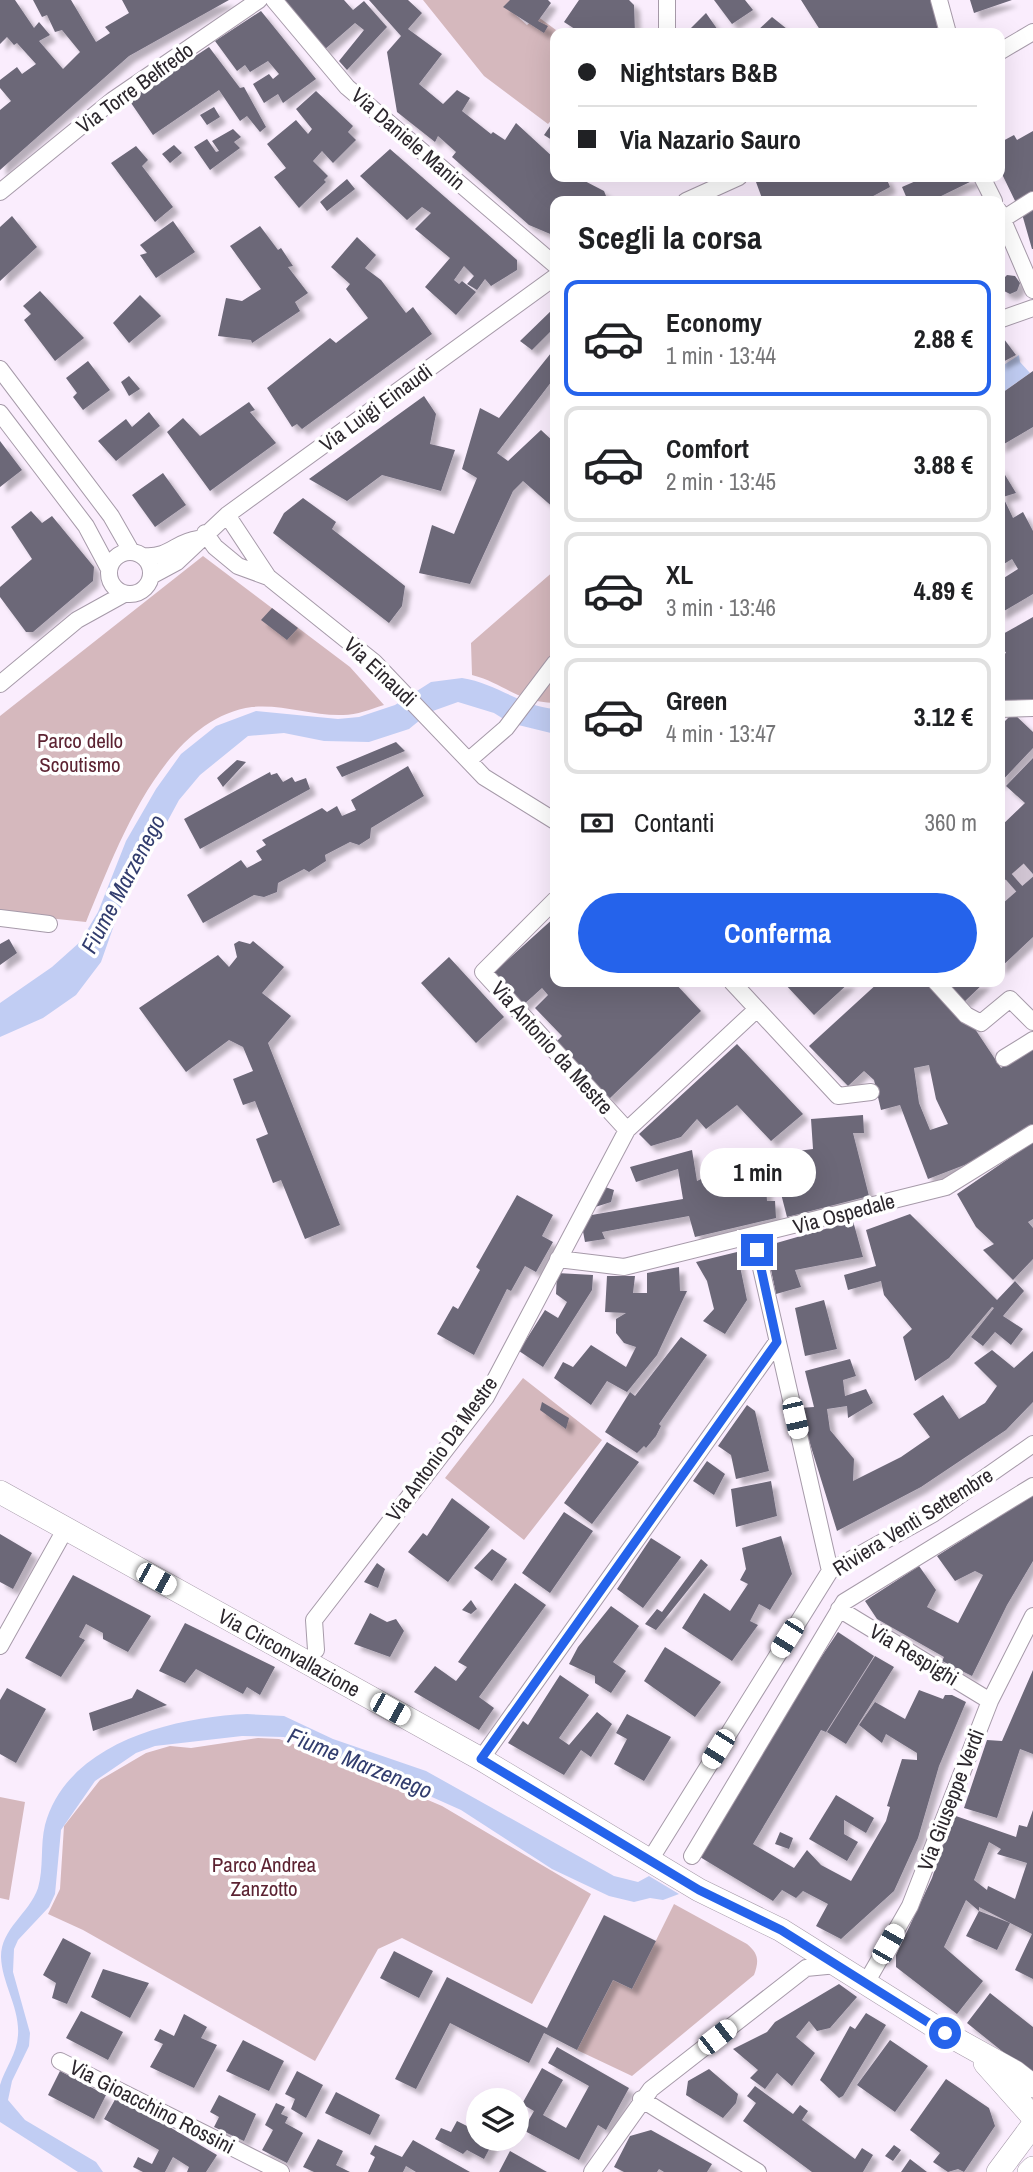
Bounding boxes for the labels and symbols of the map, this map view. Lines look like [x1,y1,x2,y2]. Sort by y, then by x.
street label: Via Torre Belfredo [70,35,199,140]
street label: Via Daniele Manin [345,81,472,196]
street label: Via Luigi Einaudi [313,357,438,458]
street label: Via Einaudi [338,630,423,713]
park label: Parco dello Scoutismo [37,726,123,779]
water label: Fiume Marzenego [73,809,172,959]
street label: Via Antonio da Mestre [485,975,620,1121]
callout: 1 min [699,1148,815,1198]
street label: Via Ospedale [790,1186,898,1241]
route end [741,1234,773,1266]
street label: Via Antonio Da Mestre [379,1370,504,1527]
car [781,1395,810,1441]
street label: Riviera Venti Settembre [827,1461,998,1583]
car [133,1560,180,1598]
street label: Via Circonvallazione [213,1601,366,1704]
car [767,1615,808,1661]
street label: Via Respighi [864,1617,964,1693]
car [367,1690,414,1728]
water label: Fiume Marzenego [283,1719,437,1806]
street label: Via Giuseppe Verdi [910,1725,991,1875]
car [698,1726,739,1772]
park label: Parco Andrea Zanzotto [212,1850,317,1903]
car [869,1921,908,1967]
car [694,2016,741,2058]
route start [929,2017,961,2049]
street label: Via Gioacchino Rossini [65,2052,240,2161]

